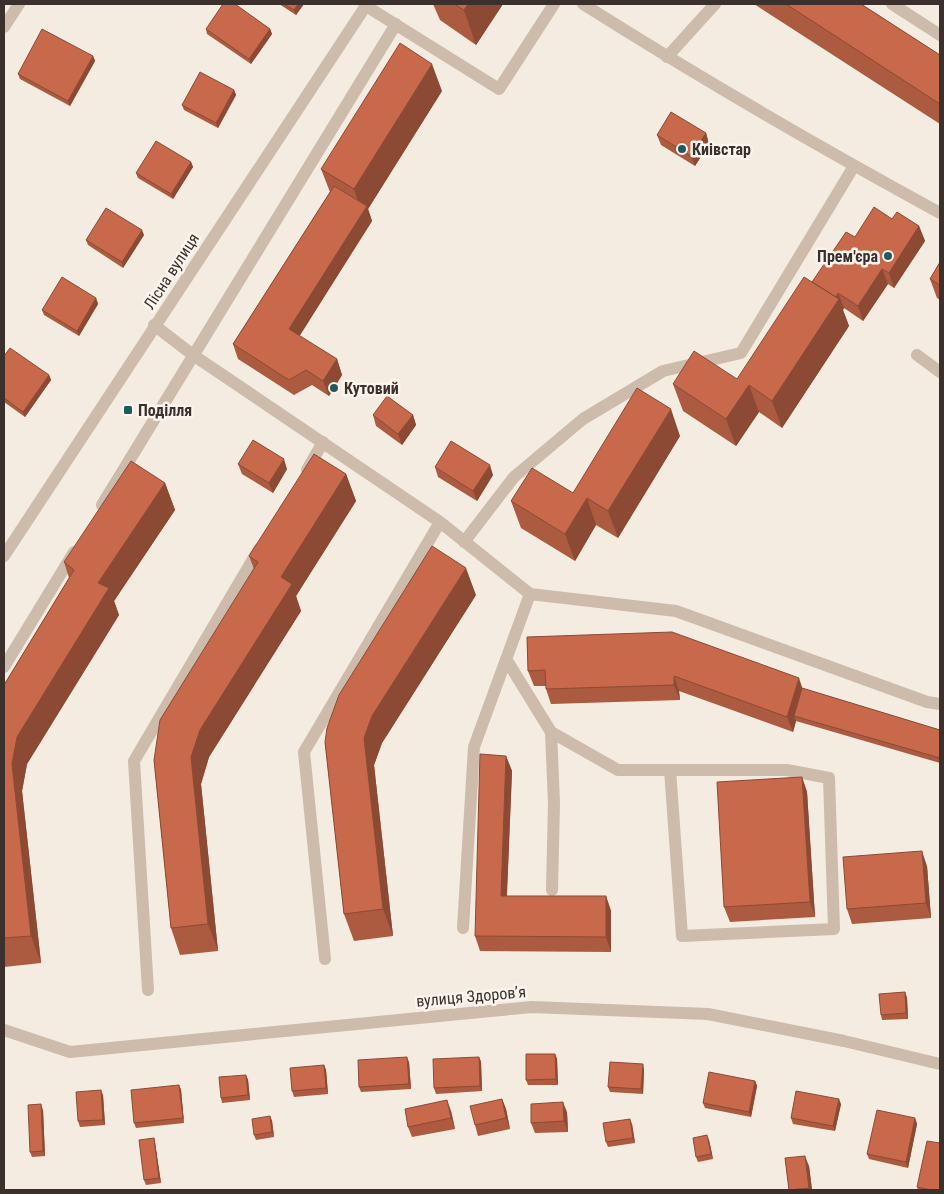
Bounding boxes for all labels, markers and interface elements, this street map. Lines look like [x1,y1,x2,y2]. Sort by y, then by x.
place label: Киівстар [692,140,751,159]
marker: Киівстар [676,143,688,155]
street label: Лісна вулиця [140,230,203,313]
place label: Прем'єра [817,247,878,266]
marker: Прем'єра [882,250,894,262]
place label: Кутовий [344,379,399,398]
marker: Кутовий [328,382,340,394]
place label: Поділля [138,401,192,420]
marker: Поділля [122,404,134,416]
street label: вулиця Здоровʼя [415,982,527,1011]

